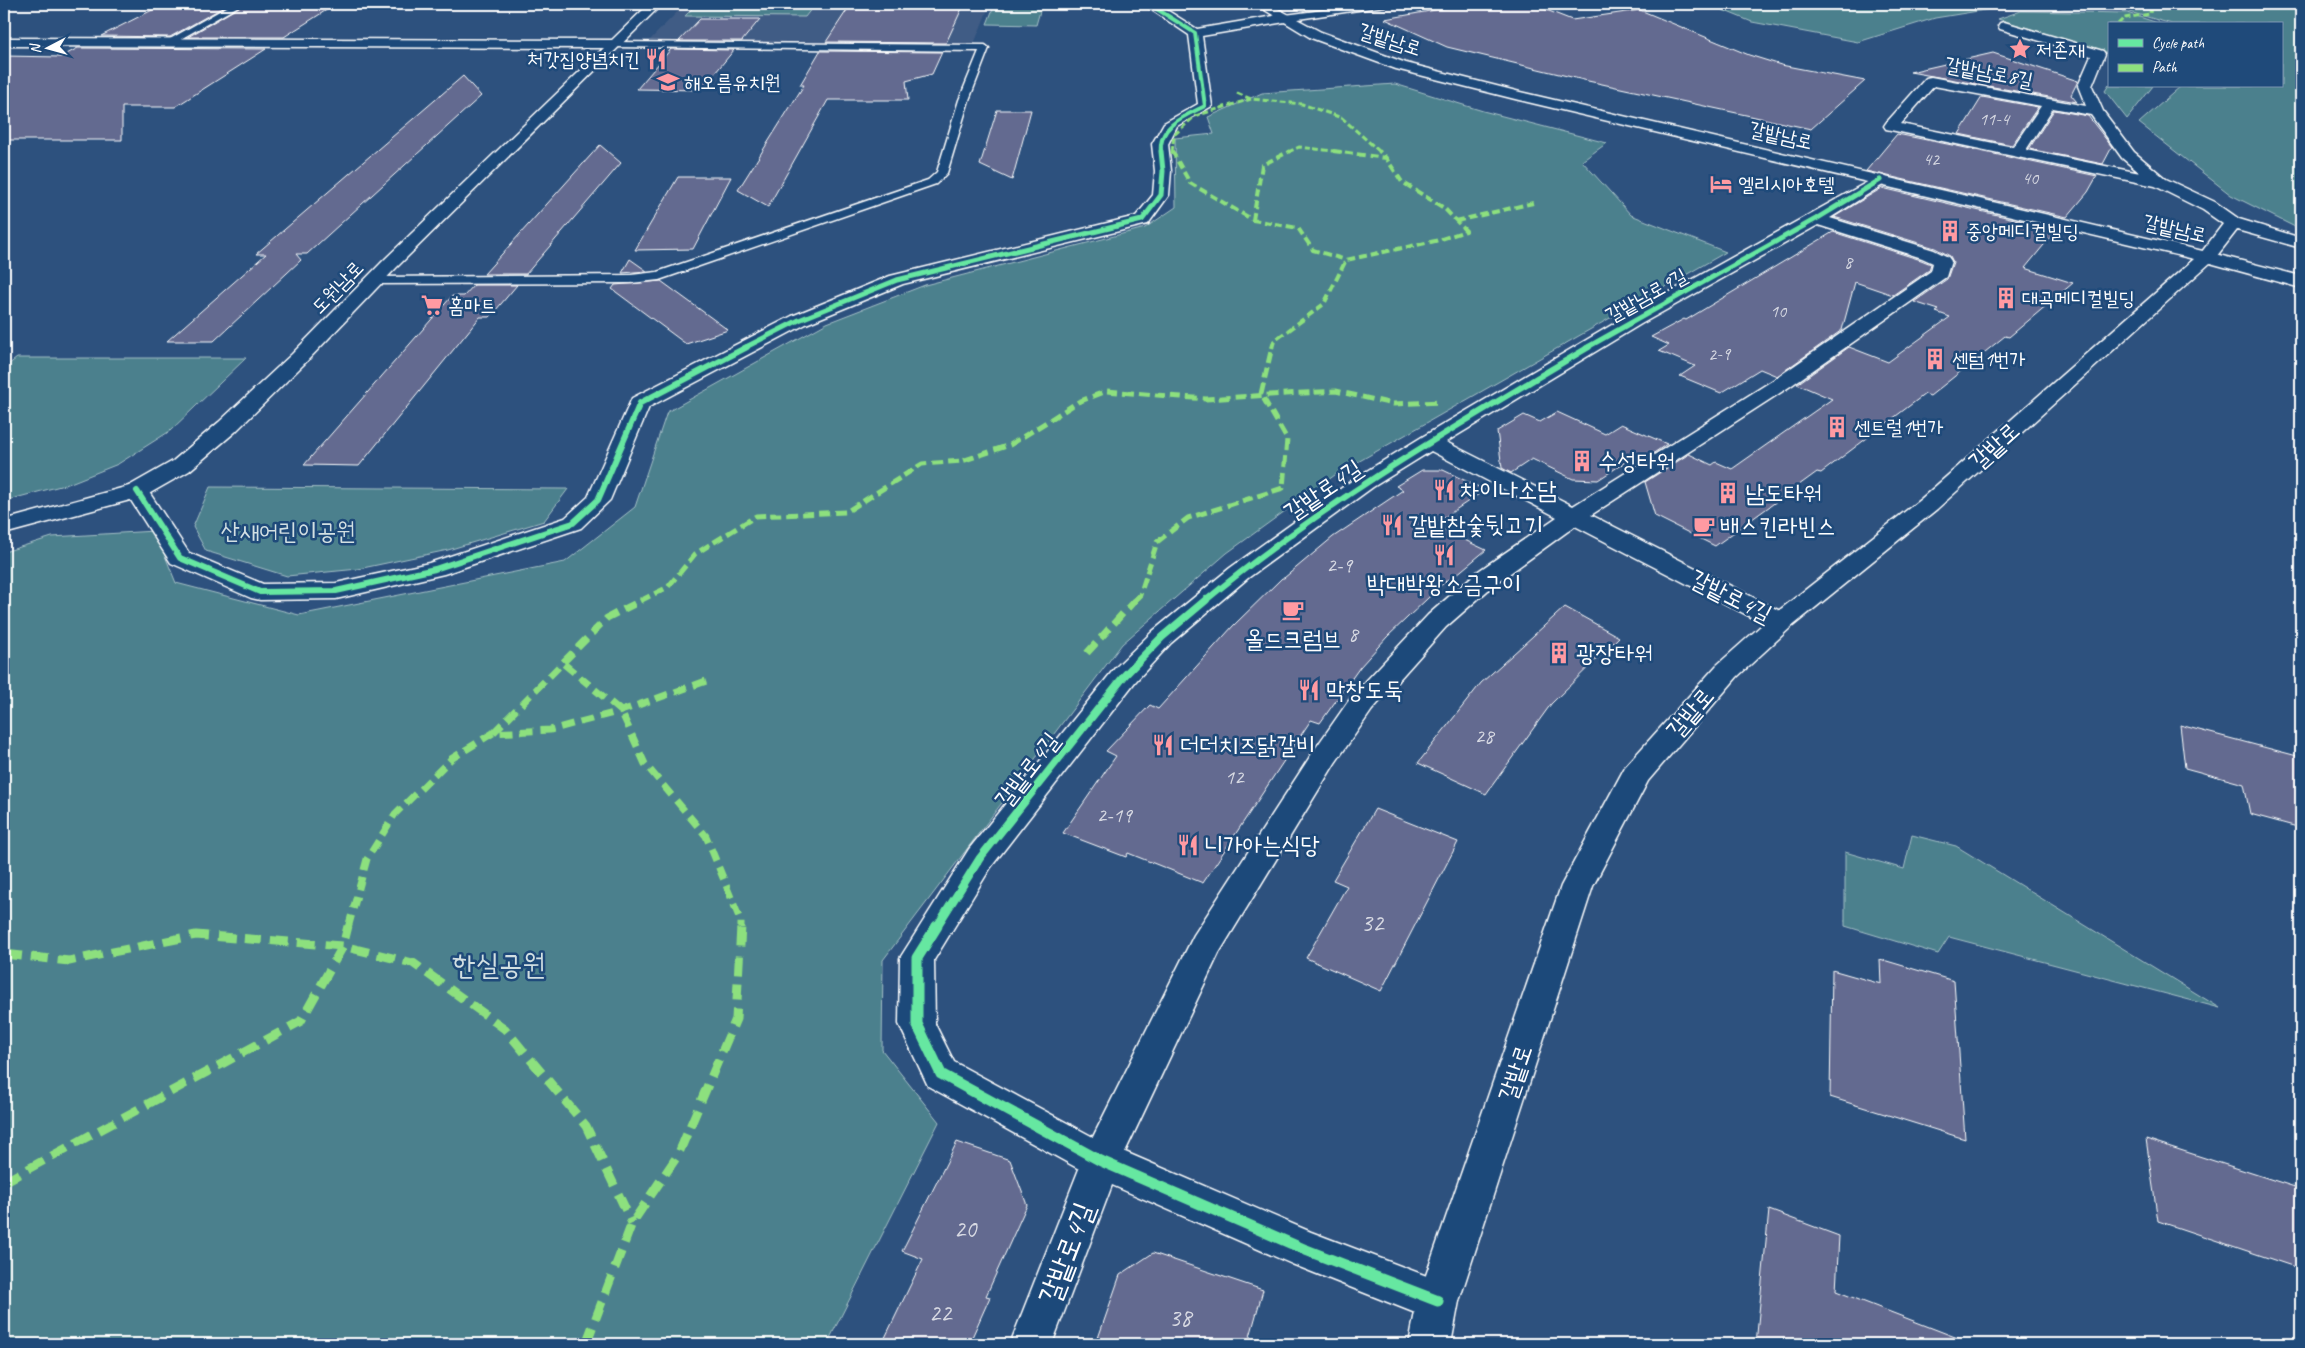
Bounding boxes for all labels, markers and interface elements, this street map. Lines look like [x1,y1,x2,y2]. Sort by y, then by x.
street label: 갈밭남로 [1355,18,1424,61]
north arrow [22,22,72,72]
legend [2108,22,2282,88]
text: Cycle path [2152,34,2204,53]
place icon: 저존재 [2007,36,2033,62]
place label: 저존재 [2036,37,2084,62]
text: N [26,42,44,55]
restaurant icon: 처갓집양념치킨 [643,46,669,72]
place label: 처갓집양념치킨 [527,47,640,72]
street label: 갈밭남로8길 [1943,52,2035,93]
text: Path [2152,58,2178,77]
school or university icon: 해오름유치원 [655,69,681,95]
place label: 해오름유치원 [684,70,781,95]
house number: 11-4 [1979,108,2011,130]
street label: 갈밭남로 [1747,116,1815,155]
house number: 42 [1923,148,1941,170]
house number: 40 [2022,167,2040,189]
hotel icon: 엘리시아호텔 [1708,171,1734,197]
place label: 엘리시아호텔 [1738,172,1835,197]
street label: 갈밭남로 [2141,209,2209,248]
building icon: 중앙메디컬빌딩 [1937,218,1963,244]
place label: 중앙메디컬빌딩 [1966,219,2079,244]
house number: 8 [1844,251,1854,273]
street label: 도원남로 [306,256,369,319]
street label: 갈밭남로9길 [1601,263,1691,328]
building icon: 대곡메디컬빌딩 [1993,285,2019,311]
place label: 대곡메디컬빌딩 [2022,286,2135,311]
supermarket icon: 홈마트 [419,292,445,318]
place label: 홈마트 [448,293,496,318]
house number: 10 [1770,300,1788,322]
house number: 2-9 [1708,343,1732,365]
building icon: 센텀1번가 [1922,346,1948,372]
place label: 센텀1번가 [1952,347,2025,372]
building icon: 센트럴1번가 [1824,414,1850,440]
place label: 센트럴1번가 [1854,415,1943,440]
street label: 갈밭로 [1962,415,2026,477]
place label: 수성타워 [1598,446,1675,476]
building icon: 수성타워 [1569,448,1595,474]
street label: 갈밭로4길 [1278,453,1368,527]
place label: 차이나소담 [1460,475,1557,505]
restaurant icon: 차이나소담 [1431,477,1457,503]
place label: 남도타워 [1745,478,1822,508]
building icon: 남도타워 [1715,480,1741,506]
place label: 갈밭참숯뒷고기 [1408,510,1543,540]
place label: 배스킨라빈스 [1720,511,1836,541]
restaurant icon: 갈밭참숯뒷고기 [1379,512,1405,538]
cafe icon: 배스킨라빈스 [1691,513,1717,539]
park label: 산새어린이공원 [220,516,356,546]
restaurant icon: 박대박왕소금구이 [1431,542,1457,568]
house number: 2-9 [1326,552,1353,578]
street label: 갈밭로4길 [1685,563,1777,629]
place label: 박대박왕소금구이 [1367,569,1521,599]
cafe icon: 올드크럼브 [1280,597,1306,623]
house number: 8 [1348,621,1360,647]
place label: 올드크럼브 [1245,624,1341,654]
place label: 광장타워 [1576,638,1653,668]
building icon: 광장타워 [1546,640,1572,666]
place label: 막창도둑 [1326,675,1403,705]
restaurant icon: 막창도둑 [1296,677,1322,703]
street label: 갈밭로 [1660,681,1720,745]
house number: 28 [1475,723,1496,749]
street label: 갈밭로4길 [988,726,1066,814]
place label: 더더치즈닭갈비 [1180,730,1315,760]
restaurant icon: 더더치즈닭갈비 [1150,732,1176,758]
house number: 12 [1225,764,1245,790]
house number: 2-19 [1096,802,1133,828]
place label: 니가아는식당 [1204,830,1320,860]
restaurant icon: 니가아는식당 [1175,832,1201,858]
house number: 32 [1361,907,1385,939]
park label: 한실공원 [452,946,546,983]
street label: 갈밭로 [1491,1041,1539,1105]
street label: 갈밭로4길 [1030,1197,1103,1309]
house number: 20 [954,1213,978,1245]
house number: 22 [929,1297,953,1329]
house number: 38 [1169,1302,1194,1334]

